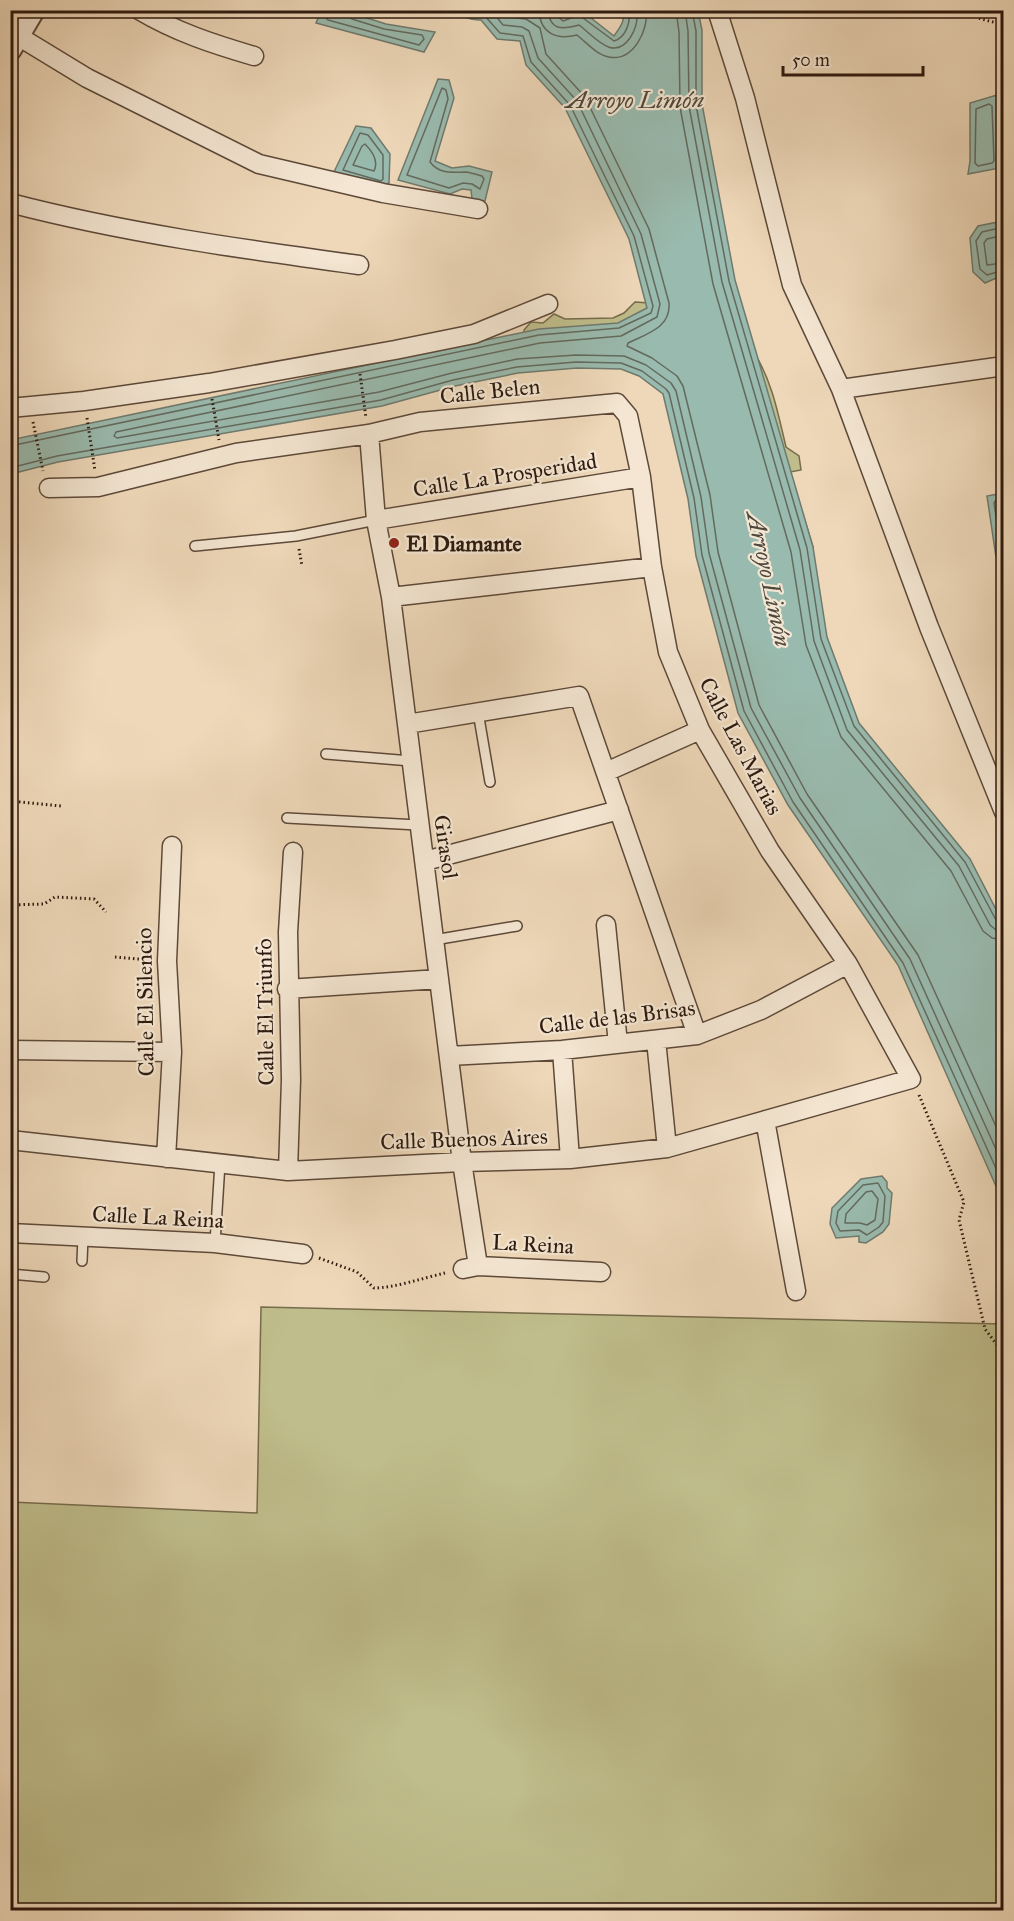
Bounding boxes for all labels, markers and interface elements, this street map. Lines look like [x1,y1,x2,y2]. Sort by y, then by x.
scale bar [783,39,922,77]
text: 50 m [792,49,830,71]
water label: Arroyo Limón [563,85,704,115]
street label: Calle Belen [439,372,542,410]
street label: Calle La Prosperidad [411,447,599,503]
water label: Arroyo Limón [739,505,798,650]
place label: El Diamante [406,530,522,557]
marker: El Diamante [387,536,401,550]
street label: Calle Las Marias [693,673,789,819]
street label: Girasol [428,813,464,881]
street label: Calle El Silencio [130,927,160,1077]
street label: Calle El Triunfo [250,938,280,1086]
street label: Calle de las Brisas [537,994,697,1040]
street label: Calle Buenos Aires [380,1123,548,1155]
street label: Calle La Reina [91,1200,225,1234]
street label: La Reina [491,1228,575,1260]

